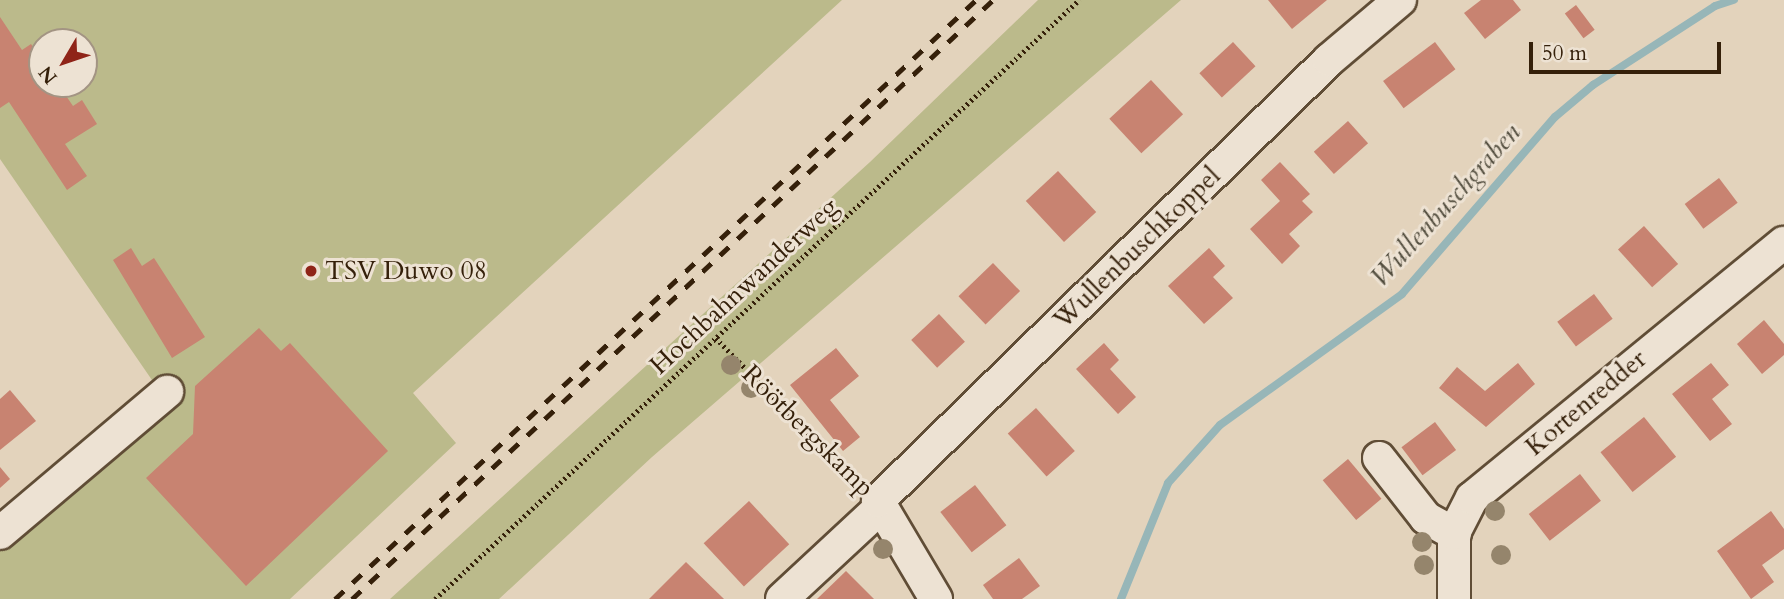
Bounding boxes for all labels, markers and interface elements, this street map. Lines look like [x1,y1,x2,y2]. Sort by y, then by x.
north arrow [28,28,98,98]
scale bar [1532,28,1724,72]
text: 50 m [1542,39,1587,68]
text: N [33,60,64,90]
water label: Wullenbuschgraben [1363,116,1527,294]
street label: Wullenbuschkoppel [1047,160,1227,336]
street label: Hochbahnwanderweg [644,191,844,381]
place label: TSV Duwo 08 [325,255,487,287]
marker: TSV Duwo 08 [303,263,319,279]
street label: Kortenredder [1519,344,1653,462]
street label: Röötbergskamp [736,359,880,503]

